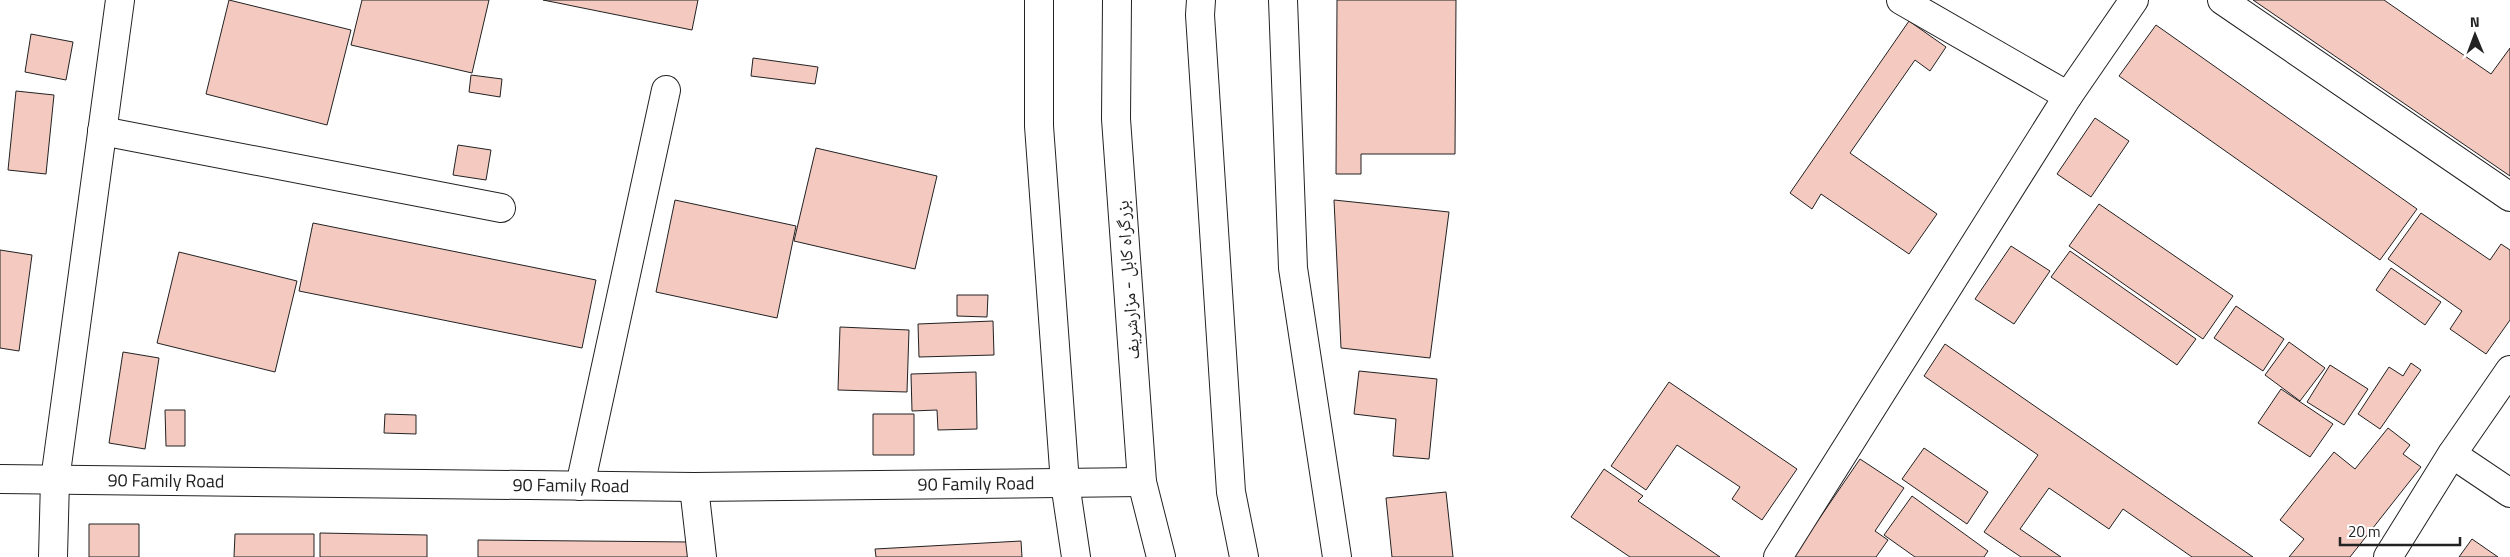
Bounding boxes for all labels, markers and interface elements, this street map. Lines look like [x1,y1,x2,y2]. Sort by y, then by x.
north arrow [2450,10,2500,60]
text: N [2470,11,2480,32]
street label: بزرگراه کابل - مزارشریف [1108,199,1147,361]
street label: 90 Family Road [107,466,225,495]
street label: 90 Family Road [917,469,1035,498]
street label: 90 Family Road [512,471,630,499]
scale bar [2340,514,2460,546]
text: 20 m [2348,520,2381,543]

